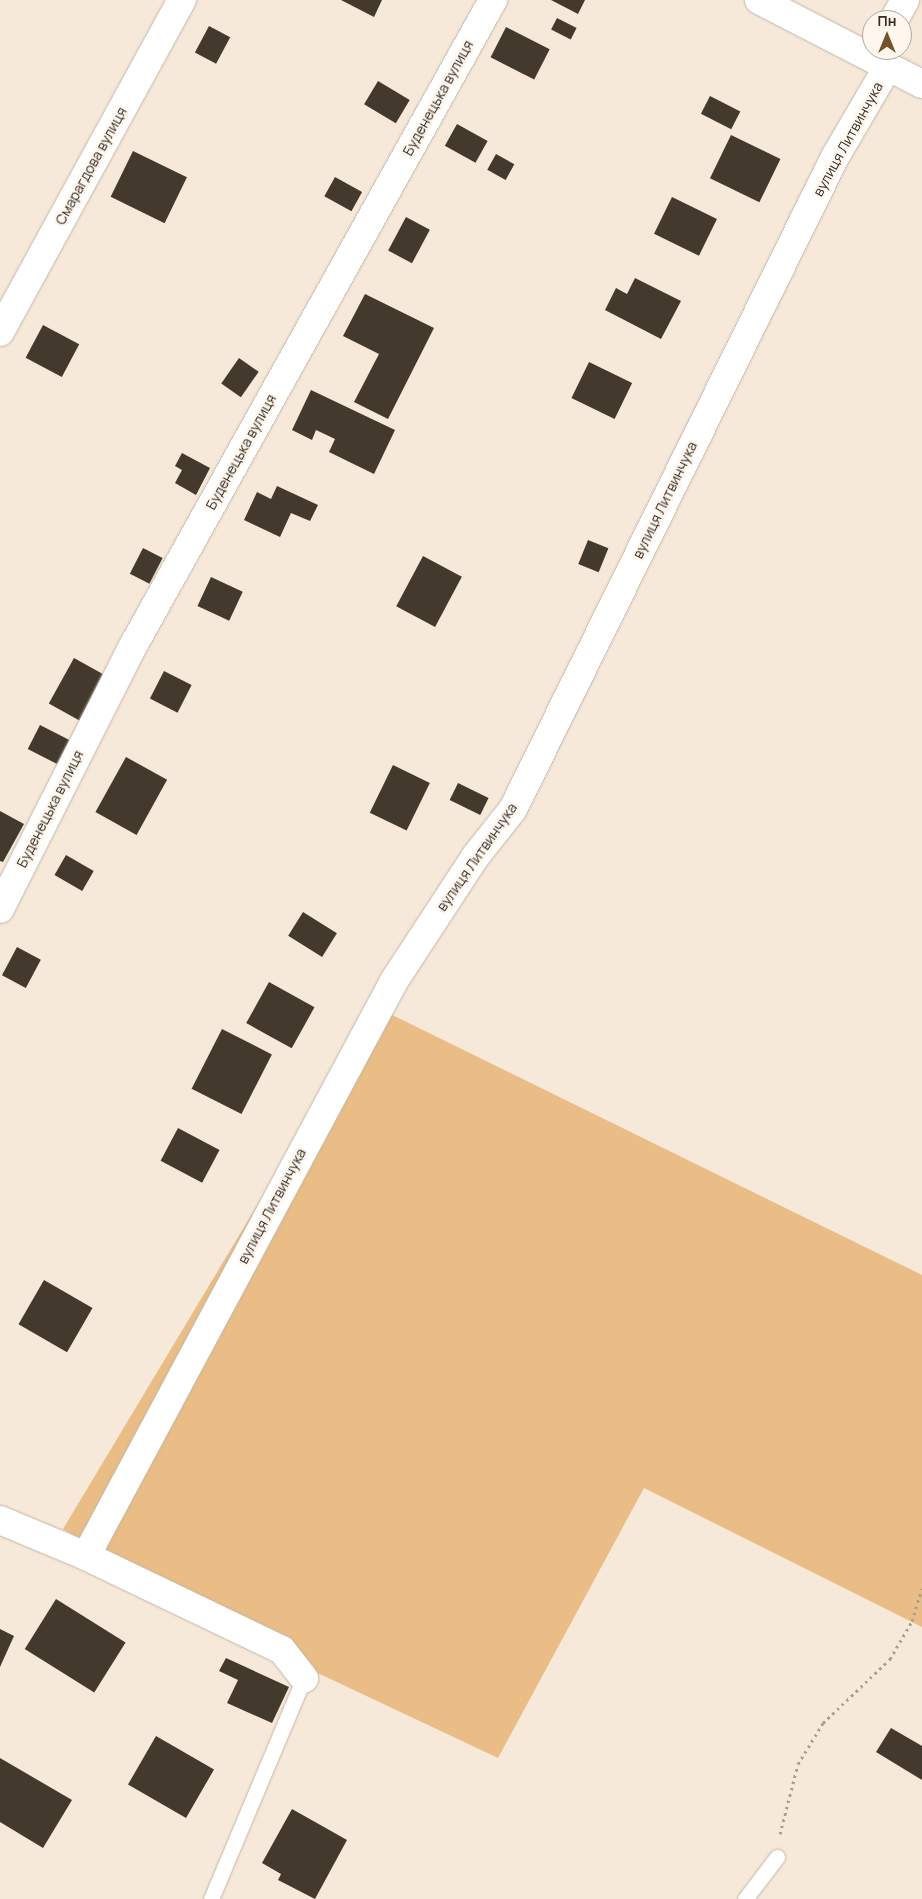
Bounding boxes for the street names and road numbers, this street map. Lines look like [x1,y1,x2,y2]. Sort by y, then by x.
street label: Буденецька вулиця [399,37,477,159]
street label: вулиця Литвинчука [810,79,886,199]
street label: Смарагдова вулиця [52,104,130,228]
street label: Буденецька вулиця [202,391,280,513]
street label: вулиця Литвинчука [629,439,701,561]
street label: Буденецька вулиця [13,748,87,870]
street label: вулиця Литвинчука [433,800,521,914]
street label: вулиця Литвинчука [235,1145,309,1267]

